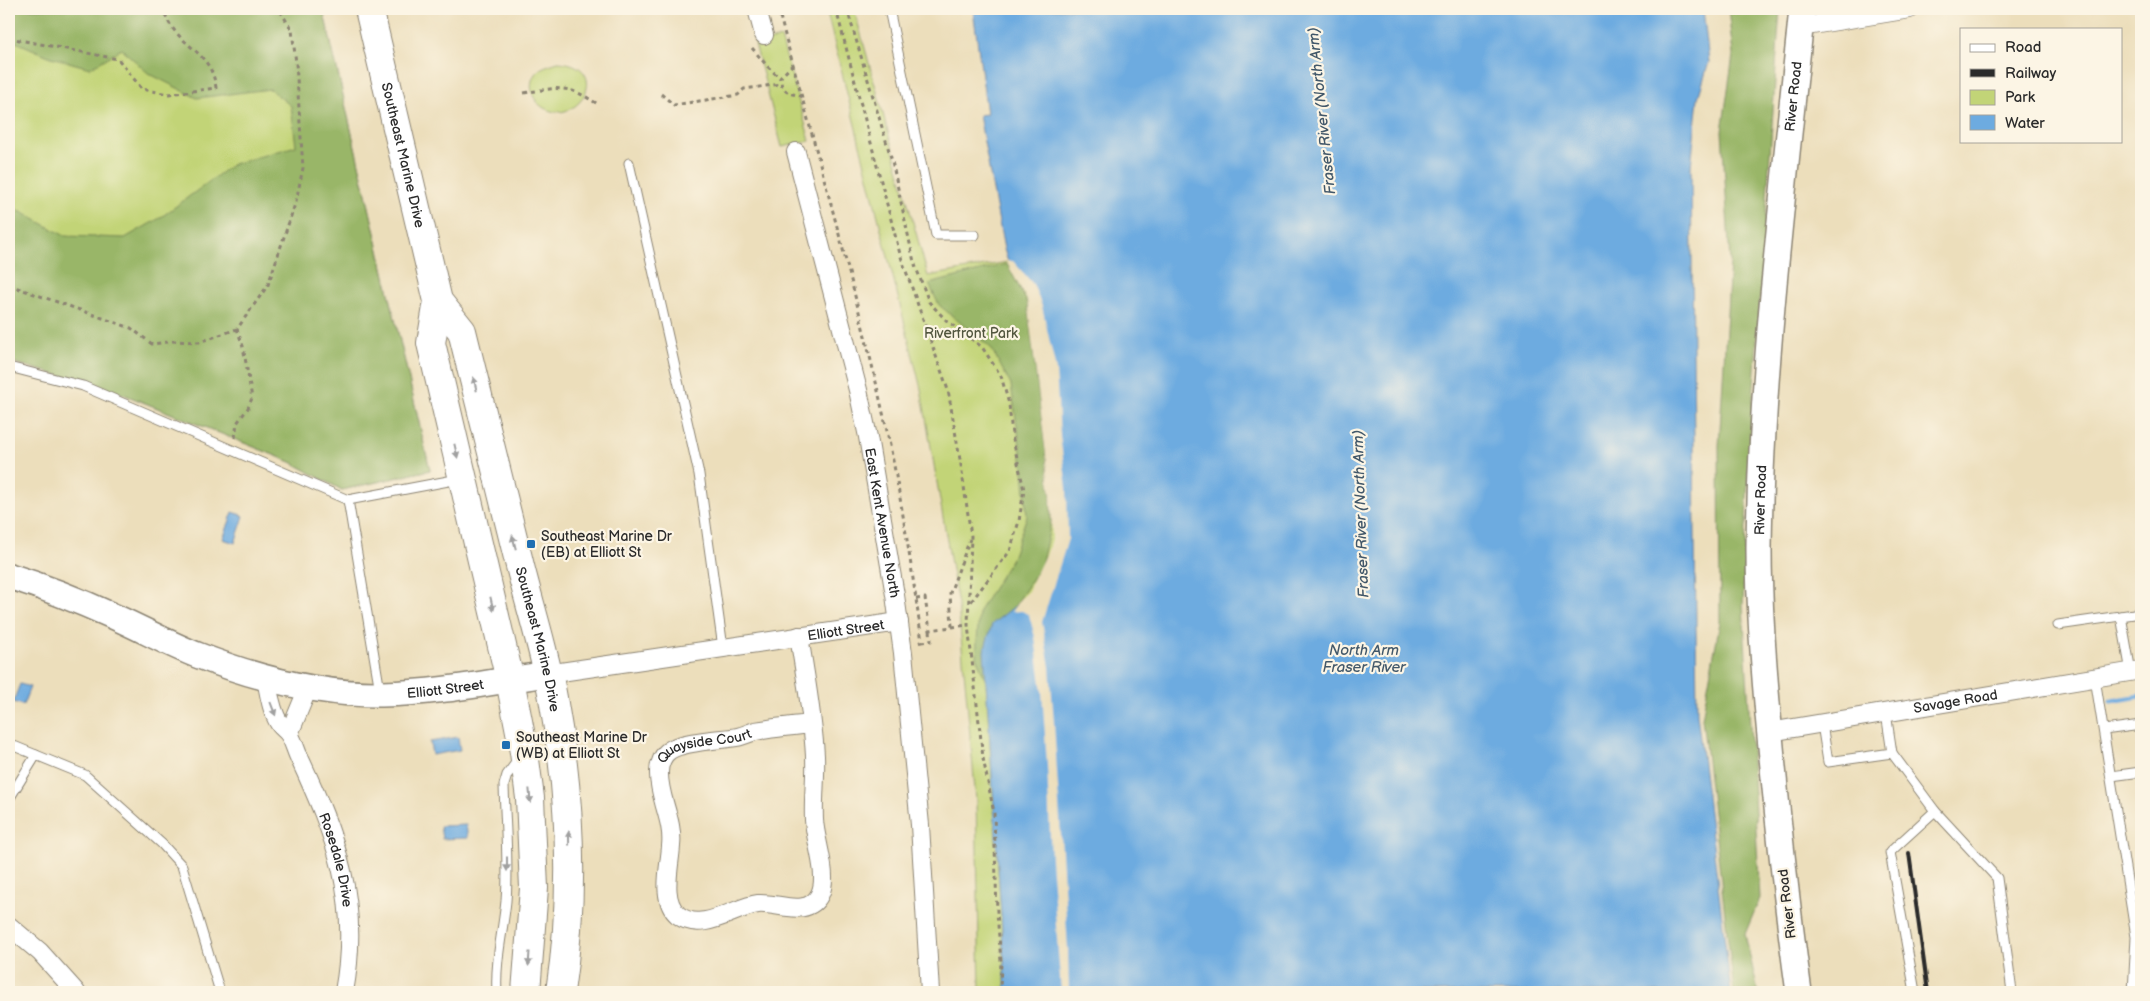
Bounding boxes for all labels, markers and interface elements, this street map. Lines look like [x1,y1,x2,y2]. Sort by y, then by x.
water label: Fraser River (North Arm) [1304,26,1340,196]
legend [1960,28,2122,142]
text: Road [2005,38,2041,57]
street label: River Road [1781,61,1805,132]
text: Railway [2005,64,2056,83]
street label: Southeast Marine Drive [378,81,429,229]
text: Park [2005,88,2036,107]
text: Water [2005,114,2045,133]
park label: Riverfront Park [924,325,1018,342]
one-way arrow [471,377,479,392]
water label: Fraser River (North Arm) [1349,429,1373,598]
one-way arrow [452,444,460,459]
street label: East Kent Avenue North [861,446,904,599]
street label: River Road [1751,465,1770,535]
place label: Southeast Marine Dr (EB) at Elliott St [541,528,673,561]
one-way arrow [510,534,518,549]
marker: Southeast Marine Dr (EB) at Elliott St [525,538,537,550]
street label: Southeast Marine Drive [512,565,564,713]
one-way arrow [488,596,496,611]
street label: Elliott Street [806,616,886,644]
water label: North Arm Fraser River [1322,641,1407,677]
street label: Elliott Street [406,675,486,701]
street label: Savage Road [1912,686,1999,716]
one-way arrow [270,701,277,716]
street label: Quayside Court [653,724,754,766]
place label: Southeast Marine Dr (WB) at Elliott St [516,729,648,762]
marker: Southeast Marine Dr (WB) at Elliott St [500,739,512,751]
one-way arrow [526,789,534,805]
street label: Rosedale Drive [316,810,356,908]
one-way arrow [565,829,573,845]
one-way arrow [503,856,511,872]
street label: River Road [1774,868,1800,940]
one-way arrow [525,951,533,967]

